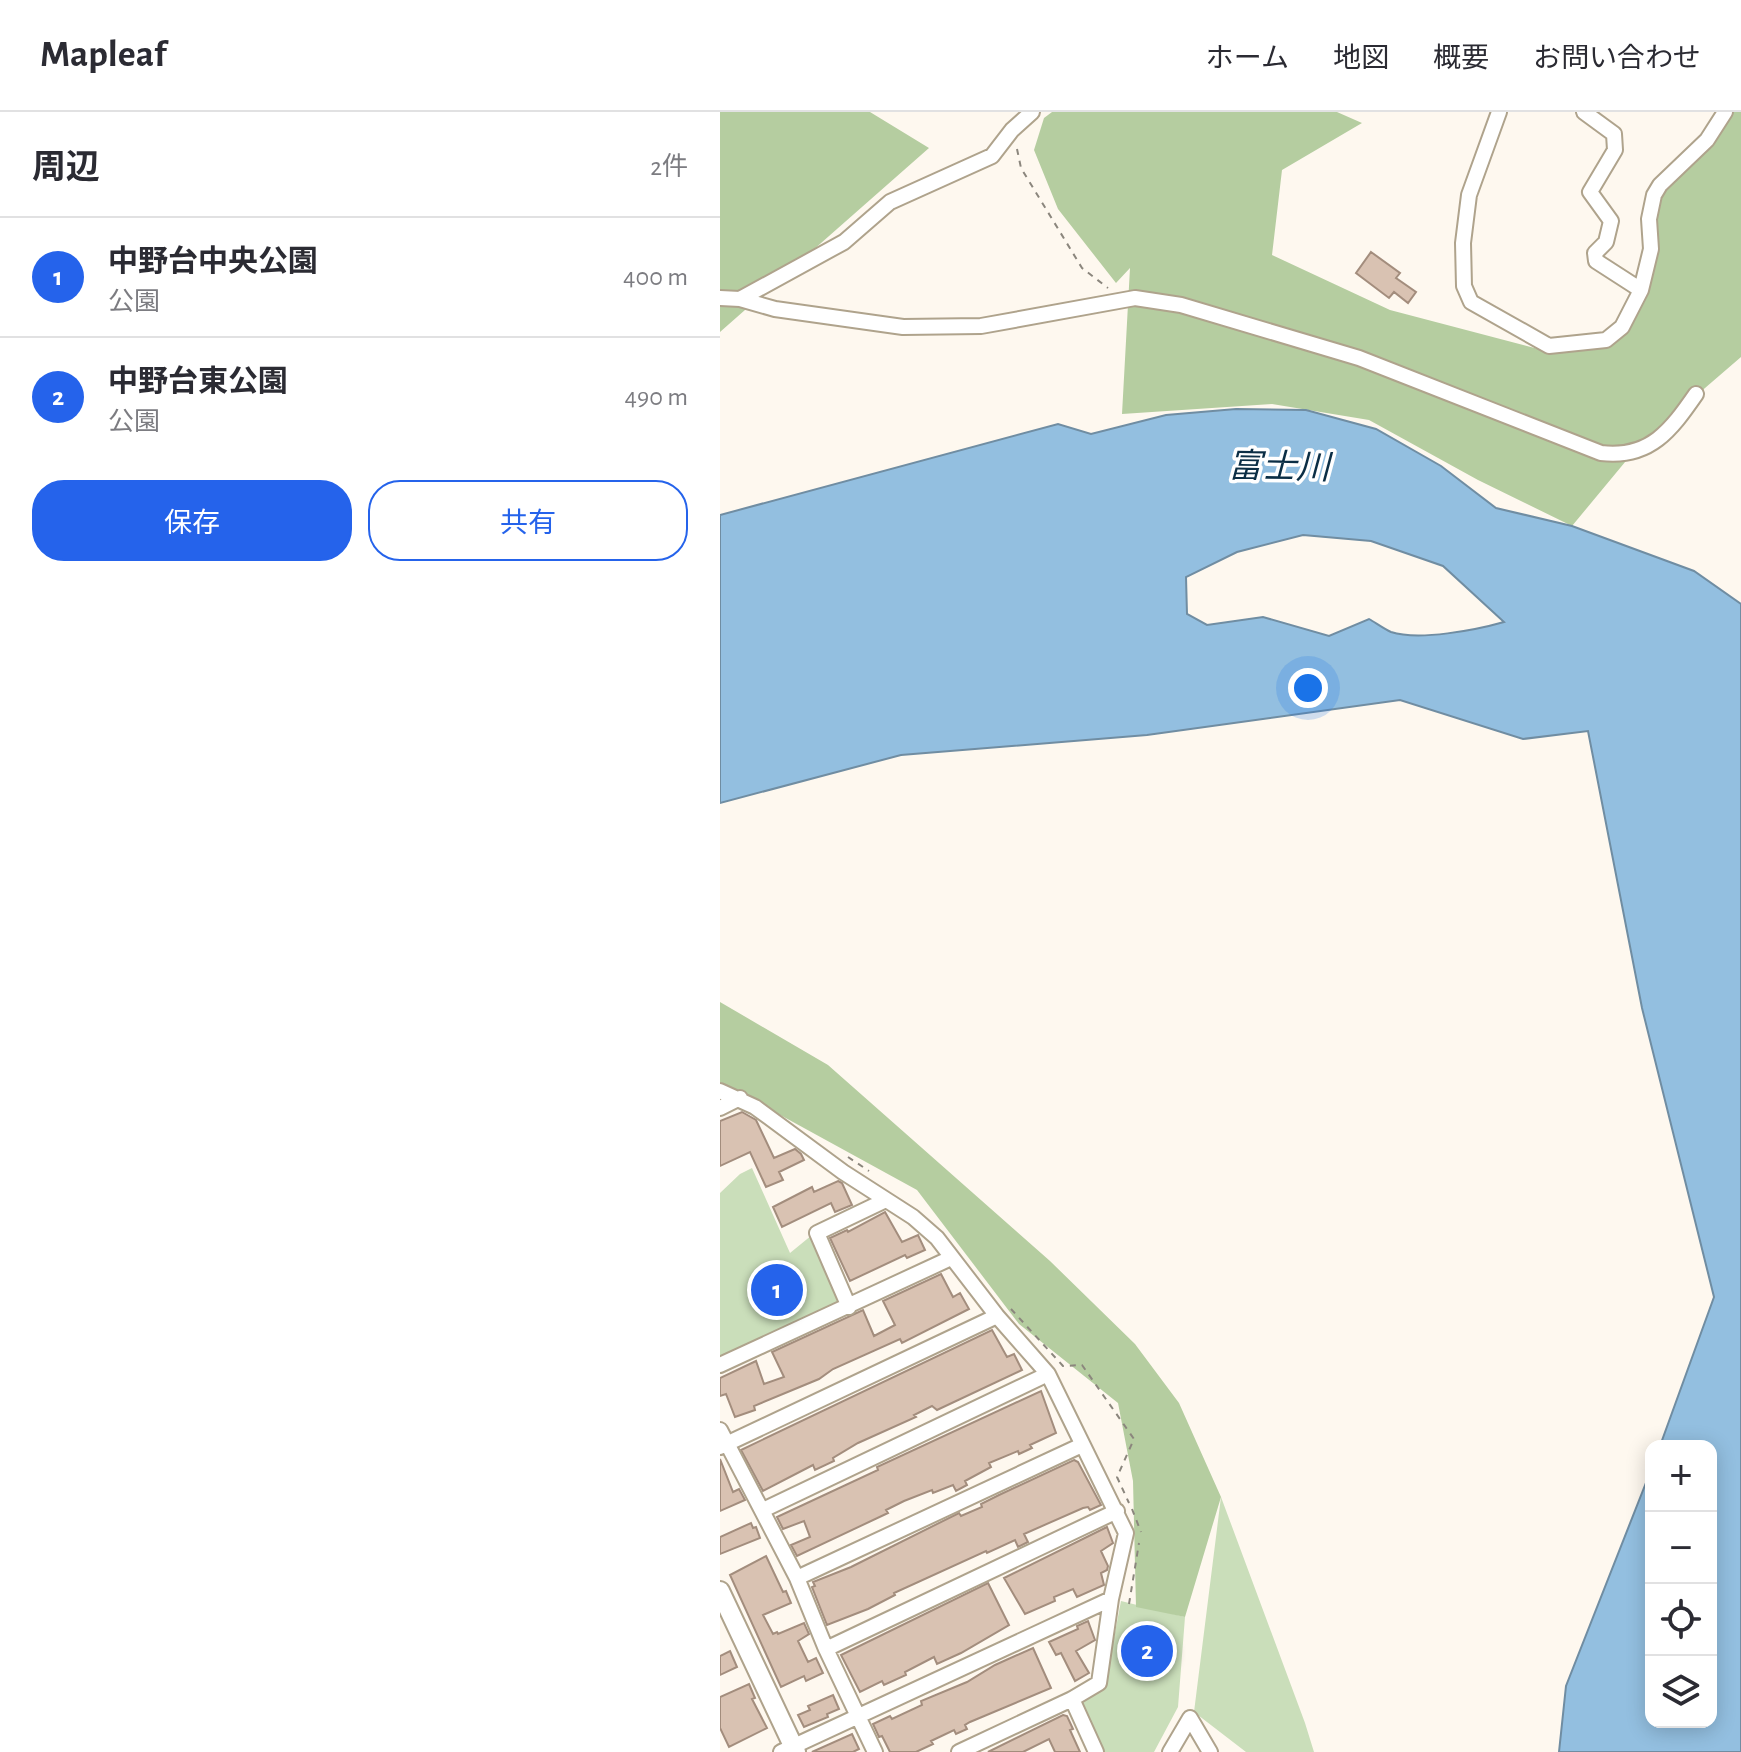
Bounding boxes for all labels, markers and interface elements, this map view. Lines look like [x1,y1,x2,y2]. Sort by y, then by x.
text: Mapleaf [40,36,166,74]
text: ホーム [1206,45,1289,73]
text: 地図 [1333,45,1389,73]
text: 概要 [1433,45,1489,73]
text: お問い合わせ [1533,45,1701,73]
text: 周辺 [32,151,100,185]
text: 2件 [650,154,688,180]
text: 中野台中央公園 [108,247,318,277]
text: 1 [53,264,63,290]
text: 400 m [623,264,688,290]
text: 公園 [108,289,160,315]
text: 中野台東公園 [108,367,288,397]
text: 2 [52,384,64,410]
text: 490 m [624,384,688,410]
text: 公園 [108,409,160,435]
water label: 富士川 [1228,448,1333,486]
button: 保存 [32,480,352,561]
button: 共有 [368,480,688,561]
your location [1288,668,1328,708]
pin: 1 [751,1260,803,1320]
map controls [1645,1440,1717,1728]
button: + [1645,1440,1717,1512]
button: − [1645,1512,1717,1584]
button: locate [1645,1584,1717,1656]
pin: 2 [1121,1621,1173,1681]
button: layers [1645,1656,1717,1728]

